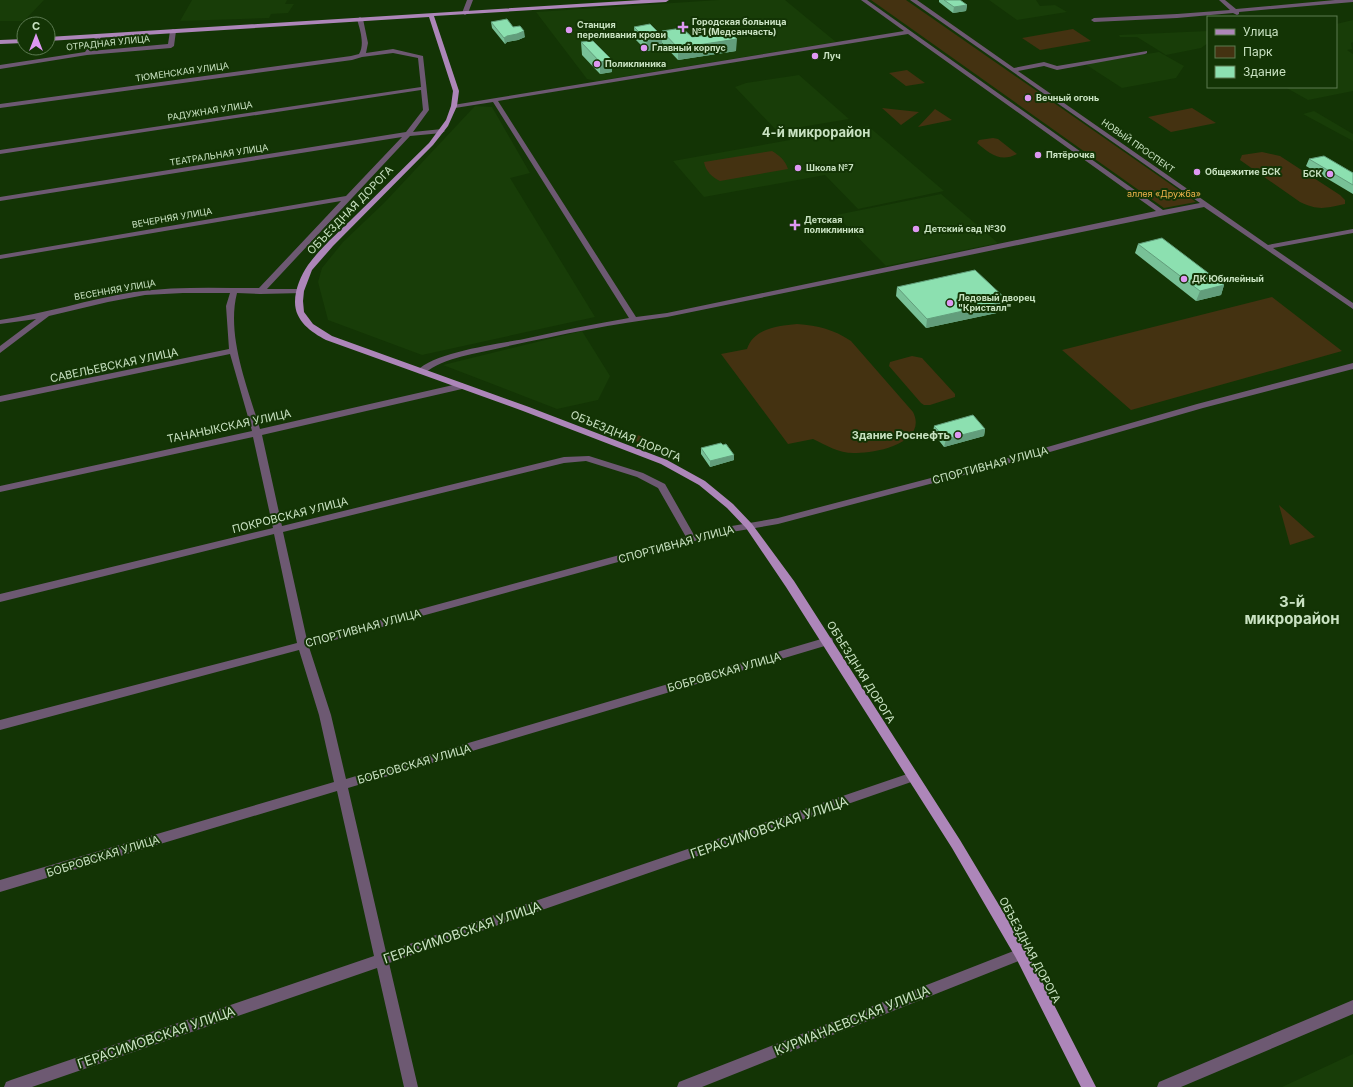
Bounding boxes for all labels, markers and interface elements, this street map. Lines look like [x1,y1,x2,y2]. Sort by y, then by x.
north arrow [16,16,56,56]
place label: Городская больница №1 (Медсанчасть) [692,16,786,37]
legend [1207,16,1337,88]
text: С [32,19,40,33]
place label: Станция переливания крови [577,19,667,40]
marker: Городская больница №1 (Медсанчасть) [677,21,689,33]
text: Улица [1243,24,1278,39]
marker: Станция переливания крови [564,25,574,35]
street label: ОТРАДНАЯ УЛИЦА [66,33,150,52]
place label: Главный корпус [652,42,726,53]
marker: Главный корпус [639,43,649,53]
text: Парк [1243,44,1273,59]
place label: Луч [823,50,841,61]
marker: Луч [810,51,820,61]
place label: Поликлиника [605,58,666,69]
marker: Поликлиника [592,59,602,69]
street label: ТЮМЕНСКАЯ УЛИЦА [135,60,229,84]
text: Здание [1243,64,1286,79]
place label: Вечный огонь [1036,92,1099,103]
marker: Вечный огонь [1023,93,1033,103]
street label: РАДУЖНАЯ УЛИЦА [167,98,253,123]
street label: НОВЫЙ ПРОСПЕКТ [1100,115,1178,175]
district label: 4-й микрорайон [762,124,870,140]
street label: ТЕАТРАЛЬНАЯ УЛИЦА [169,141,269,168]
place label: Пятёрочка [1046,149,1095,160]
marker: Пятёрочка [1033,150,1043,160]
street label: ОБЪЕЗДНАЯ ДОРОГА [304,162,396,257]
place label: Школа №7 [806,162,853,173]
marker: Школа №7 [793,163,803,173]
place label: Общежитие БСК [1205,166,1281,177]
marker: Общежитие БСК [1192,167,1202,177]
place label: БСК [1303,168,1323,179]
marker: БСК [1325,169,1335,179]
park label: аллея «Дружба» [1127,188,1201,199]
street label: ВЕЧЕРНЯЯ УЛИЦА [131,205,213,230]
place label: Детская поликлиника [804,214,864,235]
marker: Детская поликлиника [789,219,801,231]
place label: Детский сад №30 [924,223,1006,234]
marker: Детский сад №30 [911,224,921,234]
place label: ДК Юбилейный [1192,273,1264,284]
marker: ДК Юбилейный [1179,274,1189,284]
street label: ВЕСЕННЯЯ УЛИЦА [73,277,157,302]
place label: Ледовый дворец "Кристалл" [958,292,1036,313]
marker: Ледовый дворец "Кристалл" [945,298,955,308]
street label: САВЕЛЬЕВСКАЯ УЛИЦА [49,344,180,385]
street label: ТАНАНЫКСКАЯ УЛИЦА [166,406,293,446]
street label: ОБЪЕЗДНАЯ ДОРОГА [569,407,684,465]
place label: Здание Роснефть [852,428,951,442]
marker: Здание Роснефть [953,430,963,440]
street label: СПОРТИВНАЯ УЛИЦА [931,443,1050,487]
street label: ПОКРОВСКАЯ УЛИЦА [231,494,350,536]
street label: СПОРТИВНАЯ УЛИЦА [617,522,736,566]
district label: 3-й микрорайон [1244,592,1340,628]
street label: СПОРТИВНАЯ УЛИЦА [304,606,423,650]
street label: ОБЪЕЗДНАЯ ДОРОГА [824,618,898,726]
street label: БОБРОВСКАЯ УЛИЦА [666,649,783,695]
street label: БОБРОВСКАЯ УЛИЦА [356,741,473,787]
street label: ГЕРАСИМОВСКАЯ УЛИЦА [688,792,850,862]
street label: БОБРОВСКАЯ УЛИЦА [45,832,162,880]
street label: ОБЪЕЗДНАЯ ДОРОГА [996,895,1064,1006]
street label: ГЕРАСИМОВСКАЯ УЛИЦА [381,897,543,967]
street label: КУРМАНАЕВСКАЯ УЛИЦА [772,981,932,1059]
street label: ГЕРАСИМОВСКАЯ УЛИЦА [75,1002,237,1072]

